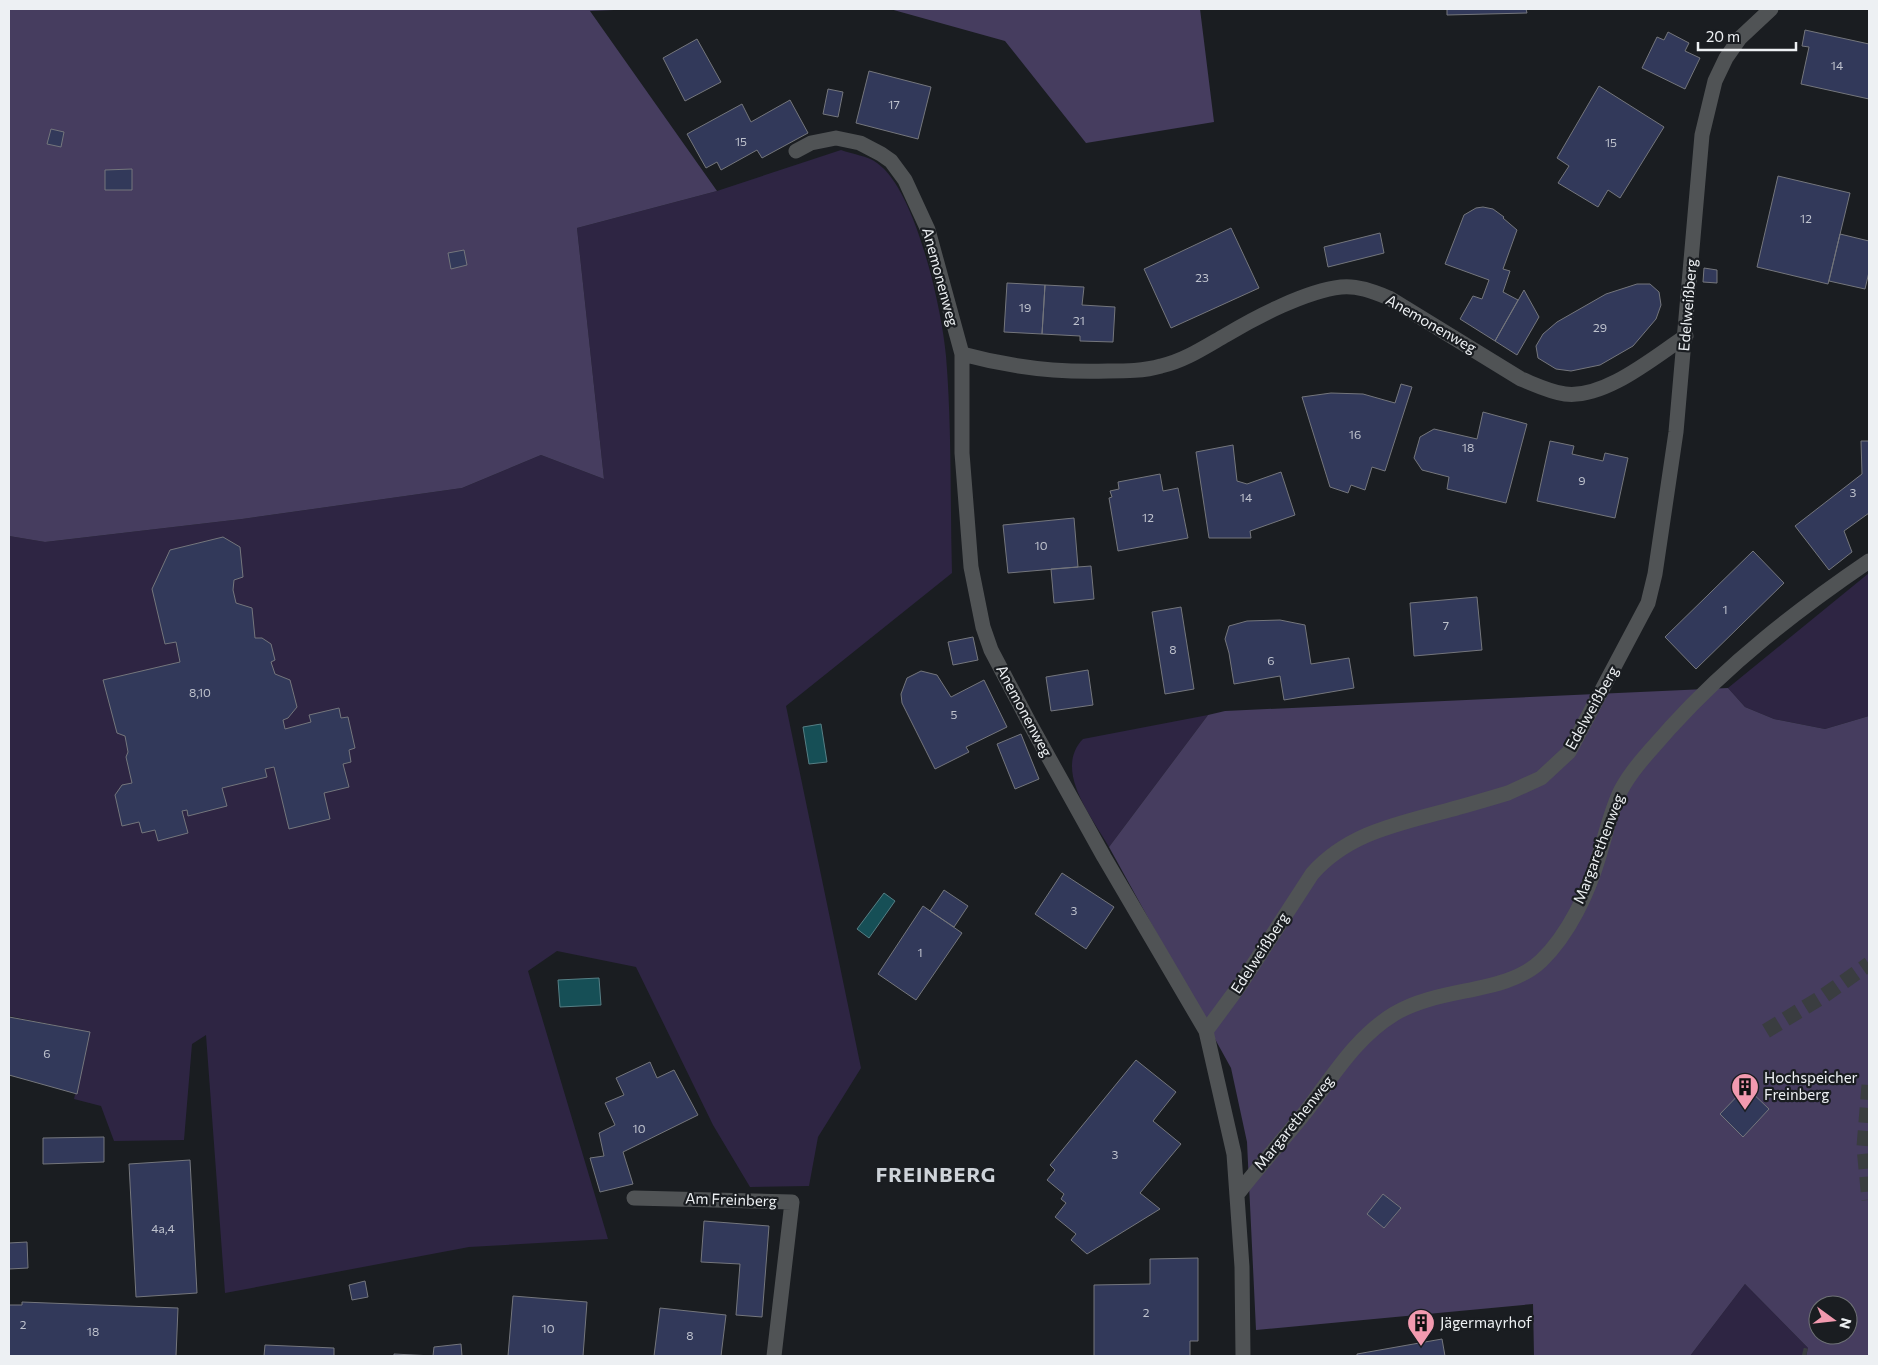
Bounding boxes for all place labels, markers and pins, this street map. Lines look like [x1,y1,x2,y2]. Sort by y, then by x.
place label: Hochspeicher Freinberg [1764,1068,1858,1103]
building icon: Hochspeicher Freinberg [1730,1072,1760,1111]
building icon: Jägermayrhof [1406,1308,1436,1347]
place label: Jägermayrhof [1440,1313,1532,1331]

